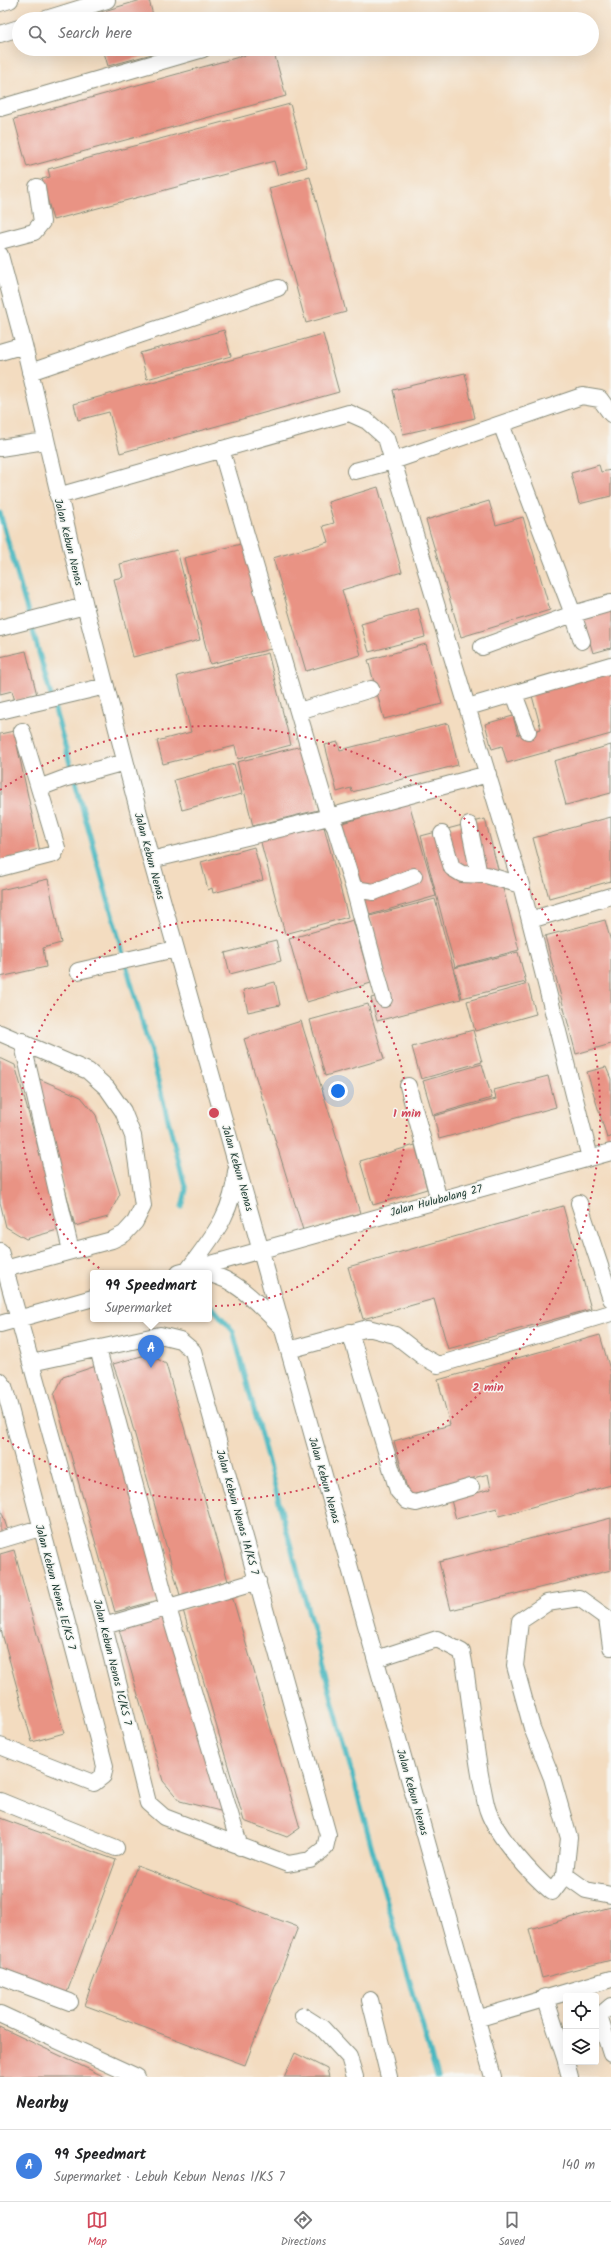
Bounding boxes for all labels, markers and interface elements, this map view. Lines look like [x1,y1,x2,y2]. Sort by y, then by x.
search box [12,12,599,56]
text: Search here [58,22,132,46]
icon: search [26,23,48,45]
street label: Jalan Kebun Nenas [48,497,88,588]
street label: Jalan Kebun Nenas [129,811,169,902]
your location [328,1081,348,1101]
text: 1 min [393,1104,421,1123]
centre of rings [207,1106,221,1120]
street label: Jalan Kebun Nenas [216,1123,258,1214]
street label: Jalan Hulubalang 27 [388,1180,485,1222]
popup [90,1270,212,1322]
text: 99 Speedmart [105,1274,197,1298]
text: Supermarket [105,1298,172,1319]
pin: A [138,1335,164,1368]
text: 2 min [472,1378,504,1397]
street label: Jalan Kebun Nenas [303,1435,345,1526]
street label: Jalan Kebun Nenas 1A/KS 7 [211,1448,264,1578]
street label: Jalan Kebun Nenas 1E/KS 7 [30,1522,81,1653]
street label: Jalan Kebun Nenas 1C/KS 7 [88,1597,137,1728]
street label: Jalan Kebun Nenas [391,1747,433,1838]
map controls [563,1993,599,2065]
button: locate [563,1993,599,2029]
button: layers [563,2029,599,2065]
text: Nearby [16,2090,68,2117]
text: 99 Speedmart [54,2143,146,2167]
text: A [25,2155,33,2176]
text: 140 m [562,2155,595,2176]
text: Supermarket · Lebuh Kebun Nenas 1/KS 7 [54,2167,285,2188]
tab: Map [86,2209,108,2251]
tab: Directions [281,2209,326,2251]
tab: Saved [499,2209,525,2251]

